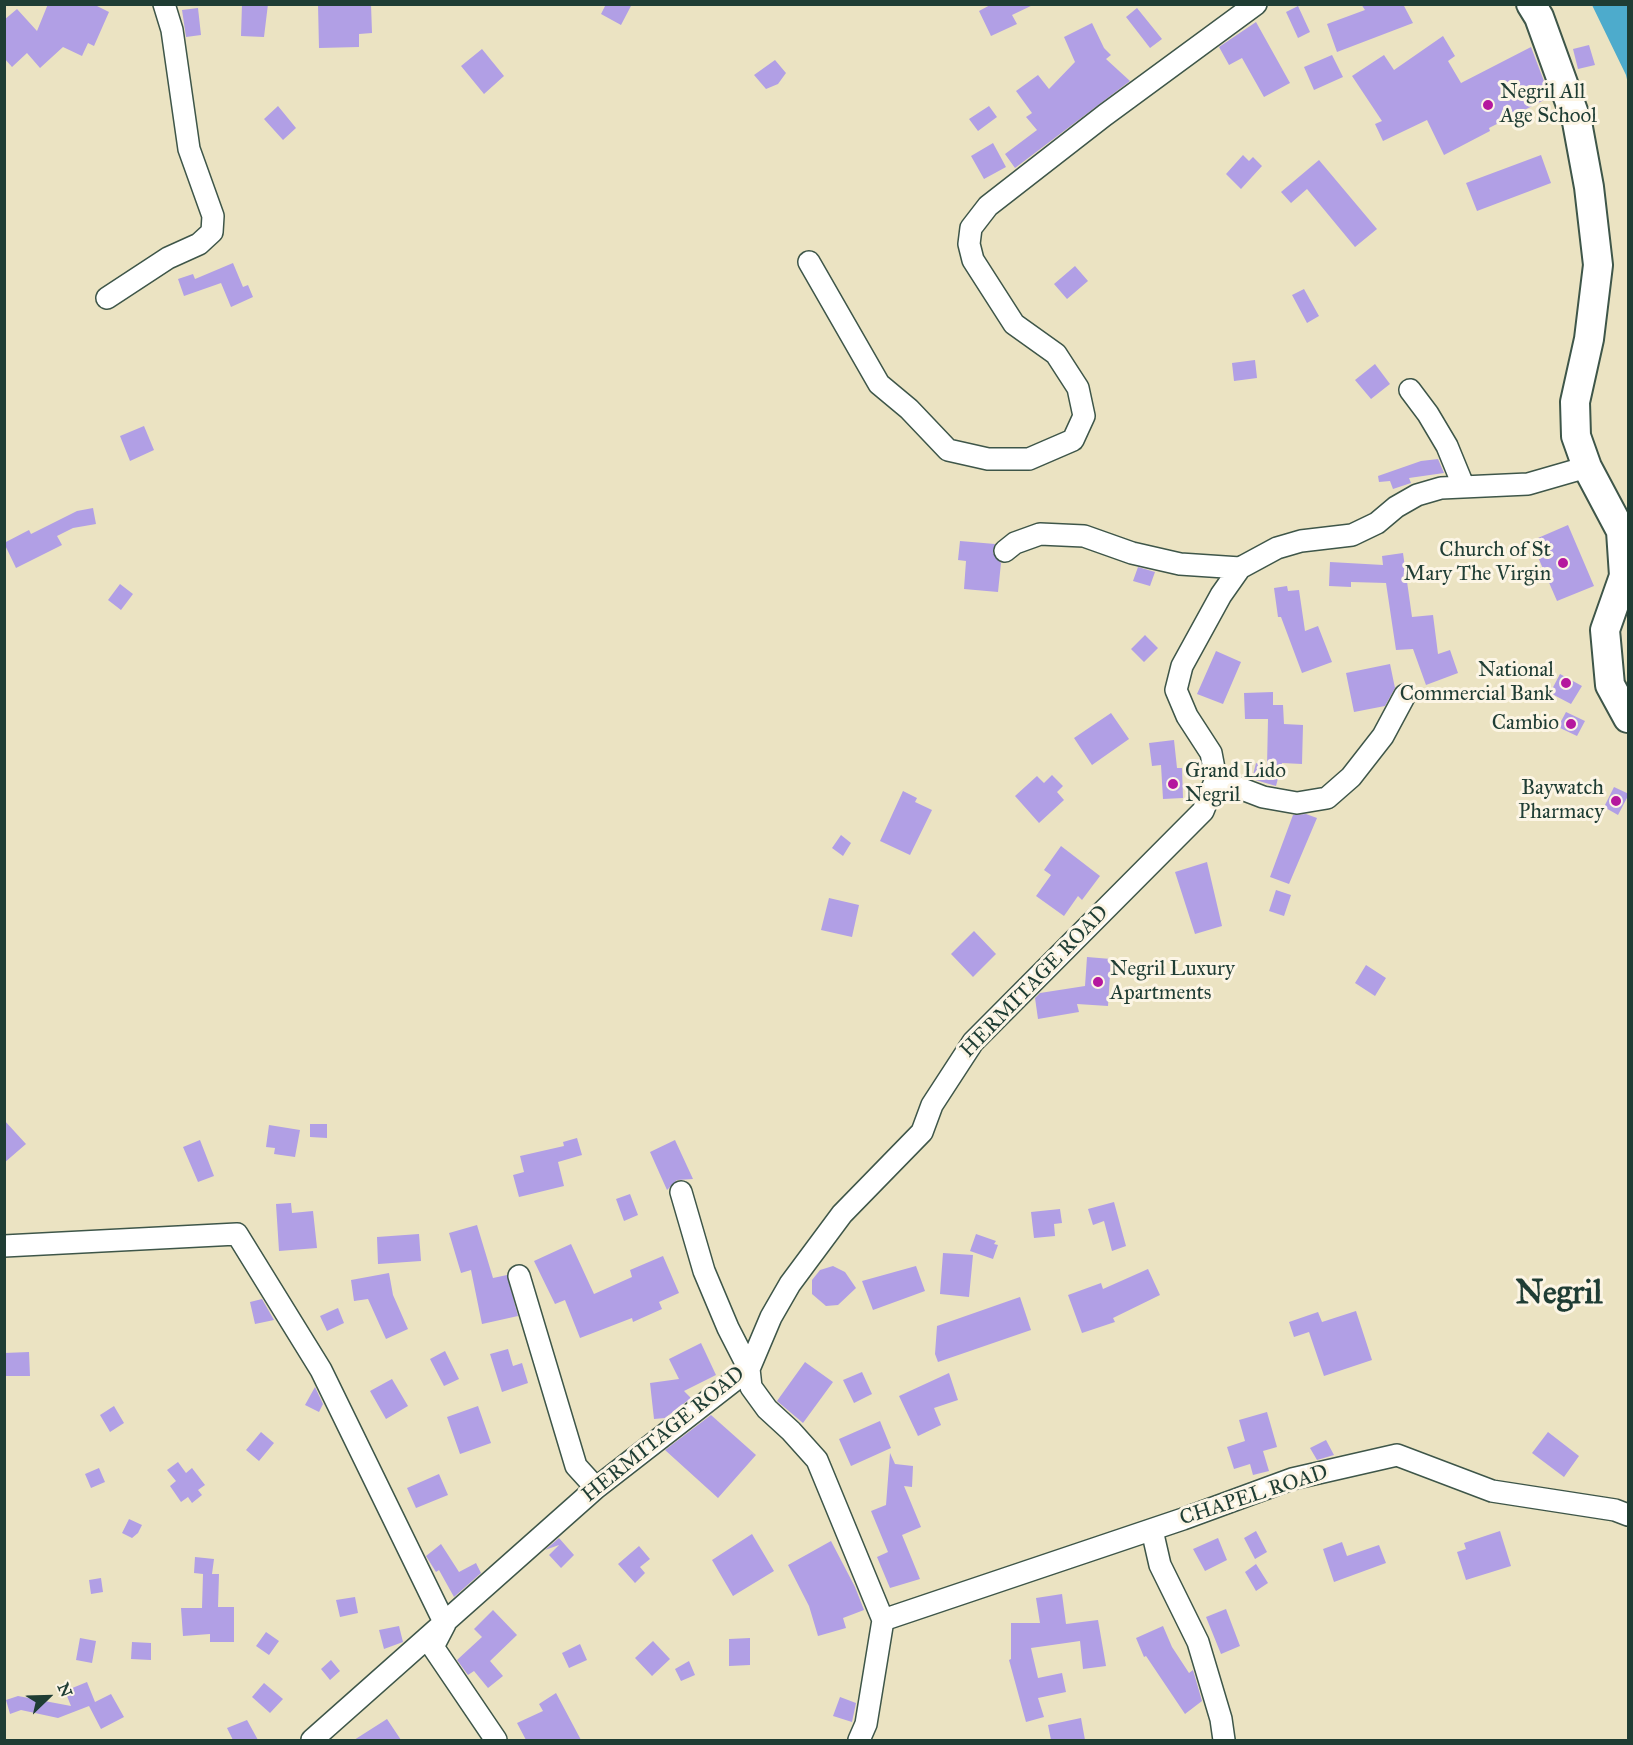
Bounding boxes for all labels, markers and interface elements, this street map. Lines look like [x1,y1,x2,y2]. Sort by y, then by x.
place label: Negril All Age School [1500,80,1597,130]
marker: Negril All Age School [1481,98,1495,112]
place label: Church of St Mary The Virgin [1404,538,1551,588]
marker: Church of St Mary The Virgin [1556,556,1570,570]
place label: National Commercial Bank [1400,658,1554,708]
marker: National Commercial Bank [1559,676,1573,690]
place label: Cambio [1492,711,1559,737]
marker: Cambio [1564,717,1578,731]
place label: Grand Lido Negril [1185,759,1286,809]
place label: Baywatch Pharmacy [1518,776,1604,826]
marker: Grand Lido Negril [1166,777,1180,791]
marker: Baywatch Pharmacy [1609,794,1623,808]
street label: HERMITAGE ROAD [956,901,1114,1063]
place label: Negril Luxury Apartments [1110,957,1235,1007]
marker: Negril Luxury Apartments [1091,975,1105,989]
district label: Negril [1516,1275,1602,1315]
street label: HERMITAGE ROAD [578,1362,750,1508]
street label: CHAPEL ROAD [1177,1460,1331,1532]
north arrow [18,1667,78,1727]
text: N [54,1680,76,1700]

